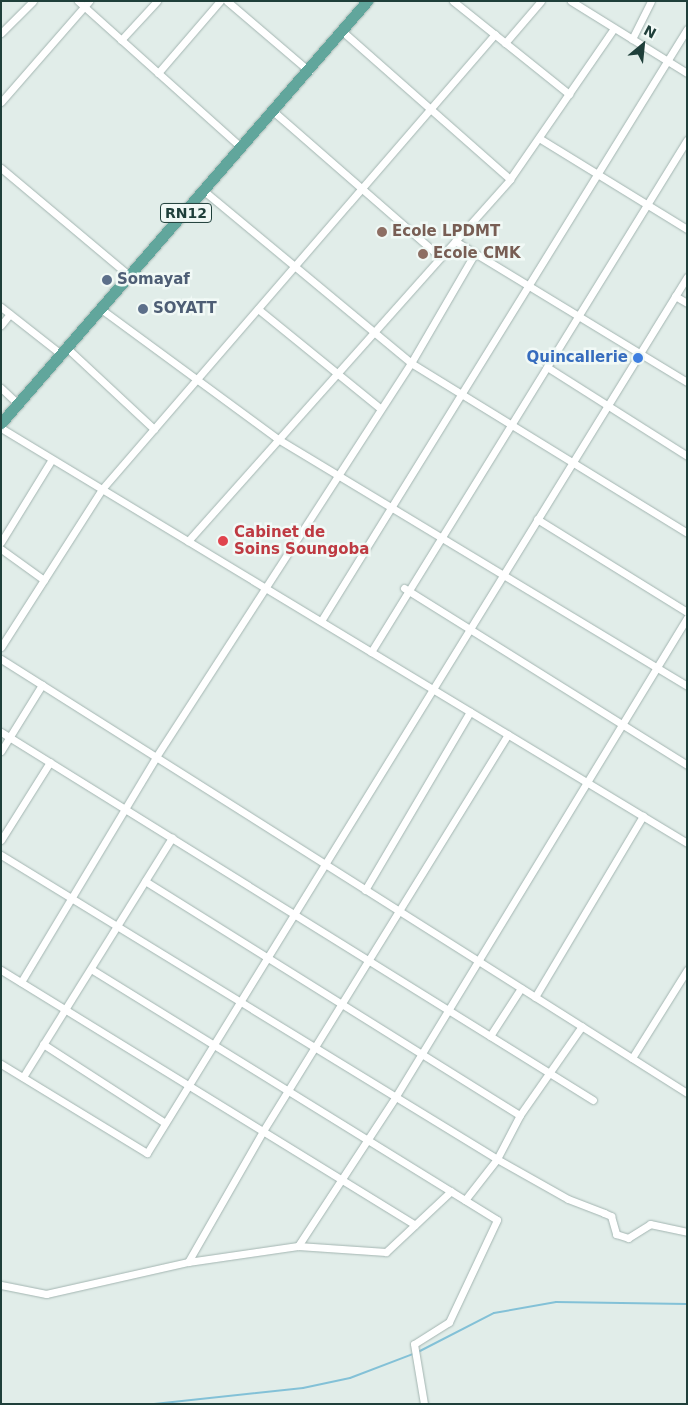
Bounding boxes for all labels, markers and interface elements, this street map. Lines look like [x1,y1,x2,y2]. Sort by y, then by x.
north arrow [618,20,668,70]
text: N [641,22,659,42]
road number: RN12 [160,202,212,224]
place label: Ecole LPDMT [392,223,500,241]
marker: Ecole LPDMT [376,226,388,238]
place label: Ecole CMK [433,245,521,263]
marker: Ecole CMK [417,248,429,260]
place label: Somayaf [117,271,190,289]
marker: Somayaf [101,274,113,286]
place label: SOYATT [153,300,217,318]
marker: SOYATT [137,303,149,315]
place label: Quincallerie [527,349,628,367]
marker: Quincallerie [632,352,644,364]
place label: Cabinet de Soins Soungoba [234,523,369,558]
marker: Cabinet de Soins Soungoba [216,534,230,548]

